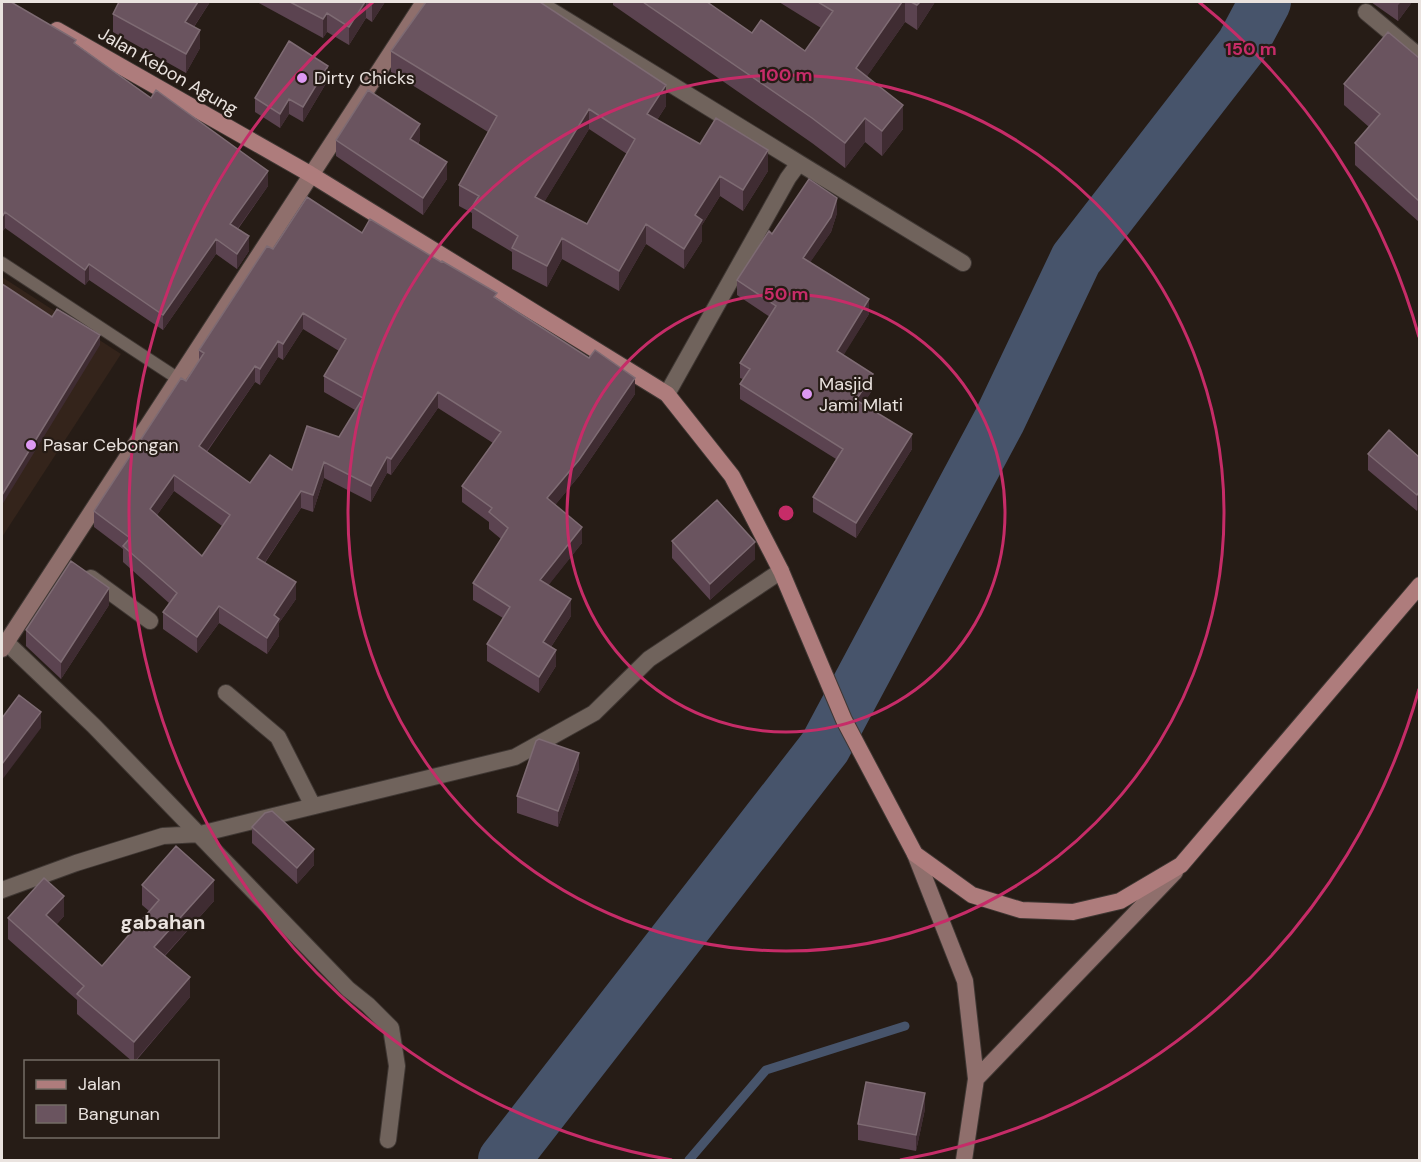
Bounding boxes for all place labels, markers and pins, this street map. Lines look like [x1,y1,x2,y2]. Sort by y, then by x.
place label: Dirty Chicks [314,66,415,90]
marker: Dirty Chicks [295,71,309,85]
place label: Masjid Jami Mlati [819,372,903,417]
marker: Masjid Jami Mlati [800,387,814,401]
place label: Pasar Cebongan [43,433,179,457]
marker: Pasar Cebongan [24,438,38,452]
centre of rings [776,503,796,523]

